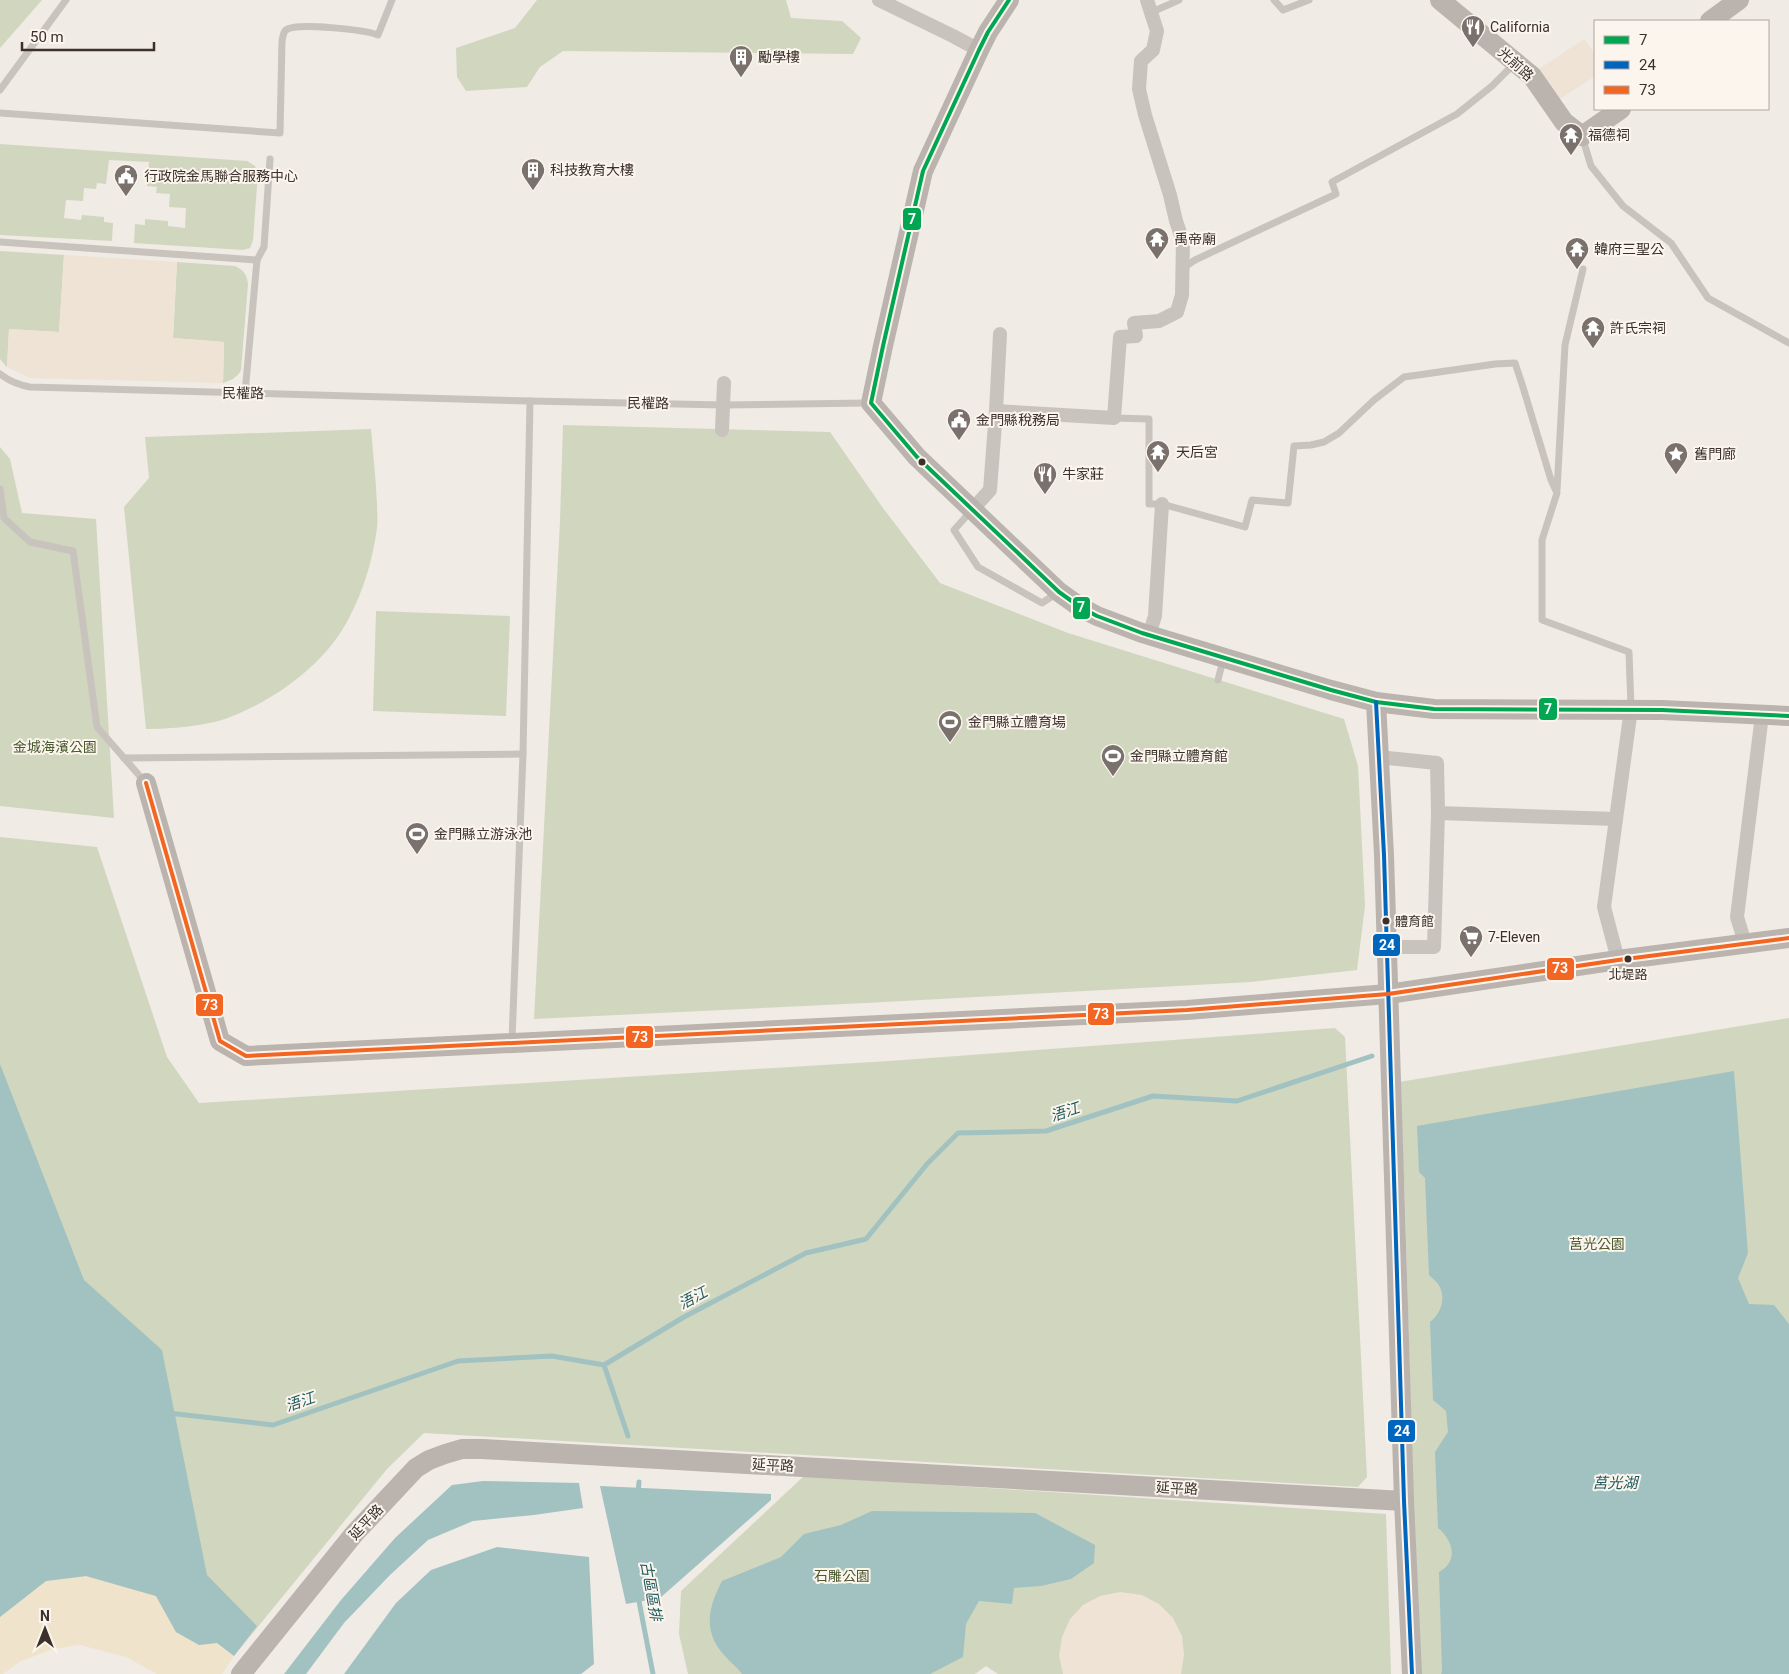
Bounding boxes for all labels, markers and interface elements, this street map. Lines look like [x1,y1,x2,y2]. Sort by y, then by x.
restaurant icon: California [1460,14,1486,48]
place label: California [1490,19,1550,35]
scale bar [22,20,155,52]
legend [1594,20,1769,110]
text: 50 m [30,28,64,46]
text: 7 [1639,31,1647,49]
building icon: 勵學樓 [728,44,754,78]
street label: 光前路 [1495,44,1537,84]
place label: 勵學樓 [758,49,800,65]
text: 24 [1639,56,1656,74]
text: 73 [1639,81,1656,99]
temple icon: 福德祠 [1558,122,1584,156]
place label: 福德祠 [1588,127,1630,143]
building icon: 科技教育大樓 [520,157,546,191]
place label: 科技教育大樓 [550,162,634,178]
public building icon: 行政院金馬聯合服務中心 [113,163,139,197]
place label: 行政院金馬聯合服務中心 [144,168,298,184]
line badge: 7 [902,207,922,231]
text: 7 [908,211,916,227]
temple icon: 禹帝廟 [1144,226,1170,260]
place label: 禹帝廟 [1174,231,1216,247]
temple icon: 韓府三聖公 [1564,236,1590,270]
place label: 韓府三聖公 [1594,241,1664,257]
temple icon: 許氏宗祠 [1580,315,1606,349]
place label: 許氏宗祠 [1610,320,1666,336]
street label: 民權路 [222,385,264,401]
street label: 民權路 [627,395,669,411]
public building icon: 金門縣稅務局 [946,407,972,441]
place label: 金門縣稅務局 [976,412,1060,428]
temple icon: 天后宮 [1145,439,1171,473]
place icon: 舊門廊 [1663,441,1689,475]
place label: 天后宮 [1176,444,1218,460]
place label: 舊門廊 [1694,446,1736,462]
unlabelled marker [917,457,927,467]
restaurant icon: 牛家莊 [1032,461,1058,495]
place label: 牛家莊 [1062,466,1104,482]
line badge: 7 [1072,596,1091,620]
text: 7 [1077,599,1085,615]
line badge: 7 [1538,697,1558,721]
text: 7 [1544,701,1552,717]
sports icon: 金門縣立體育場 [937,709,963,743]
place label: 金門縣立體育場 [968,714,1066,730]
park label: 金城海濱公園 [13,739,97,755]
sports icon: 金門縣立體育館 [1100,743,1126,777]
place label: 金門縣立體育館 [1130,748,1228,764]
sports icon: 金門縣立游泳池 [404,821,430,855]
place label: 金門縣立游泳池 [434,826,532,842]
place label: 體育館 [1395,914,1434,929]
marker: 體育館 [1381,916,1391,926]
supermarket icon: 7-Eleven [1458,924,1484,958]
place label: 7-Eleven [1488,929,1540,945]
line badge: 24 [1372,933,1401,957]
text: 24 [1379,937,1395,953]
marker: 北堤路 [1623,954,1633,964]
line badge: 73 [1546,957,1575,981]
text: 73 [1552,960,1568,976]
place label: 北堤路 [1608,967,1648,982]
line badge: 73 [195,993,224,1017]
text: 73 [202,997,218,1013]
line badge: 73 [1087,1002,1115,1026]
text: 73 [1093,1006,1109,1022]
line badge: 73 [625,1025,654,1049]
text: 73 [632,1029,648,1045]
water label: 浯江 [1048,1098,1084,1125]
park label: 莒光公園 [1569,1236,1625,1252]
water label: 浯江 [676,1282,712,1313]
water label: 浯江 [283,1388,319,1415]
line badge: 24 [1387,1419,1416,1443]
text: 24 [1394,1423,1410,1439]
street label: 延平路 [752,1456,794,1474]
water label: 莒光湖 [1592,1474,1639,1492]
street label: 延平路 [1156,1479,1198,1497]
street label: 延平路 [346,1501,386,1543]
water label: 古區區排 [637,1560,665,1624]
park label: 石雕公園 [814,1568,870,1584]
north arrow [20,1604,70,1654]
text: N [40,1608,50,1624]

